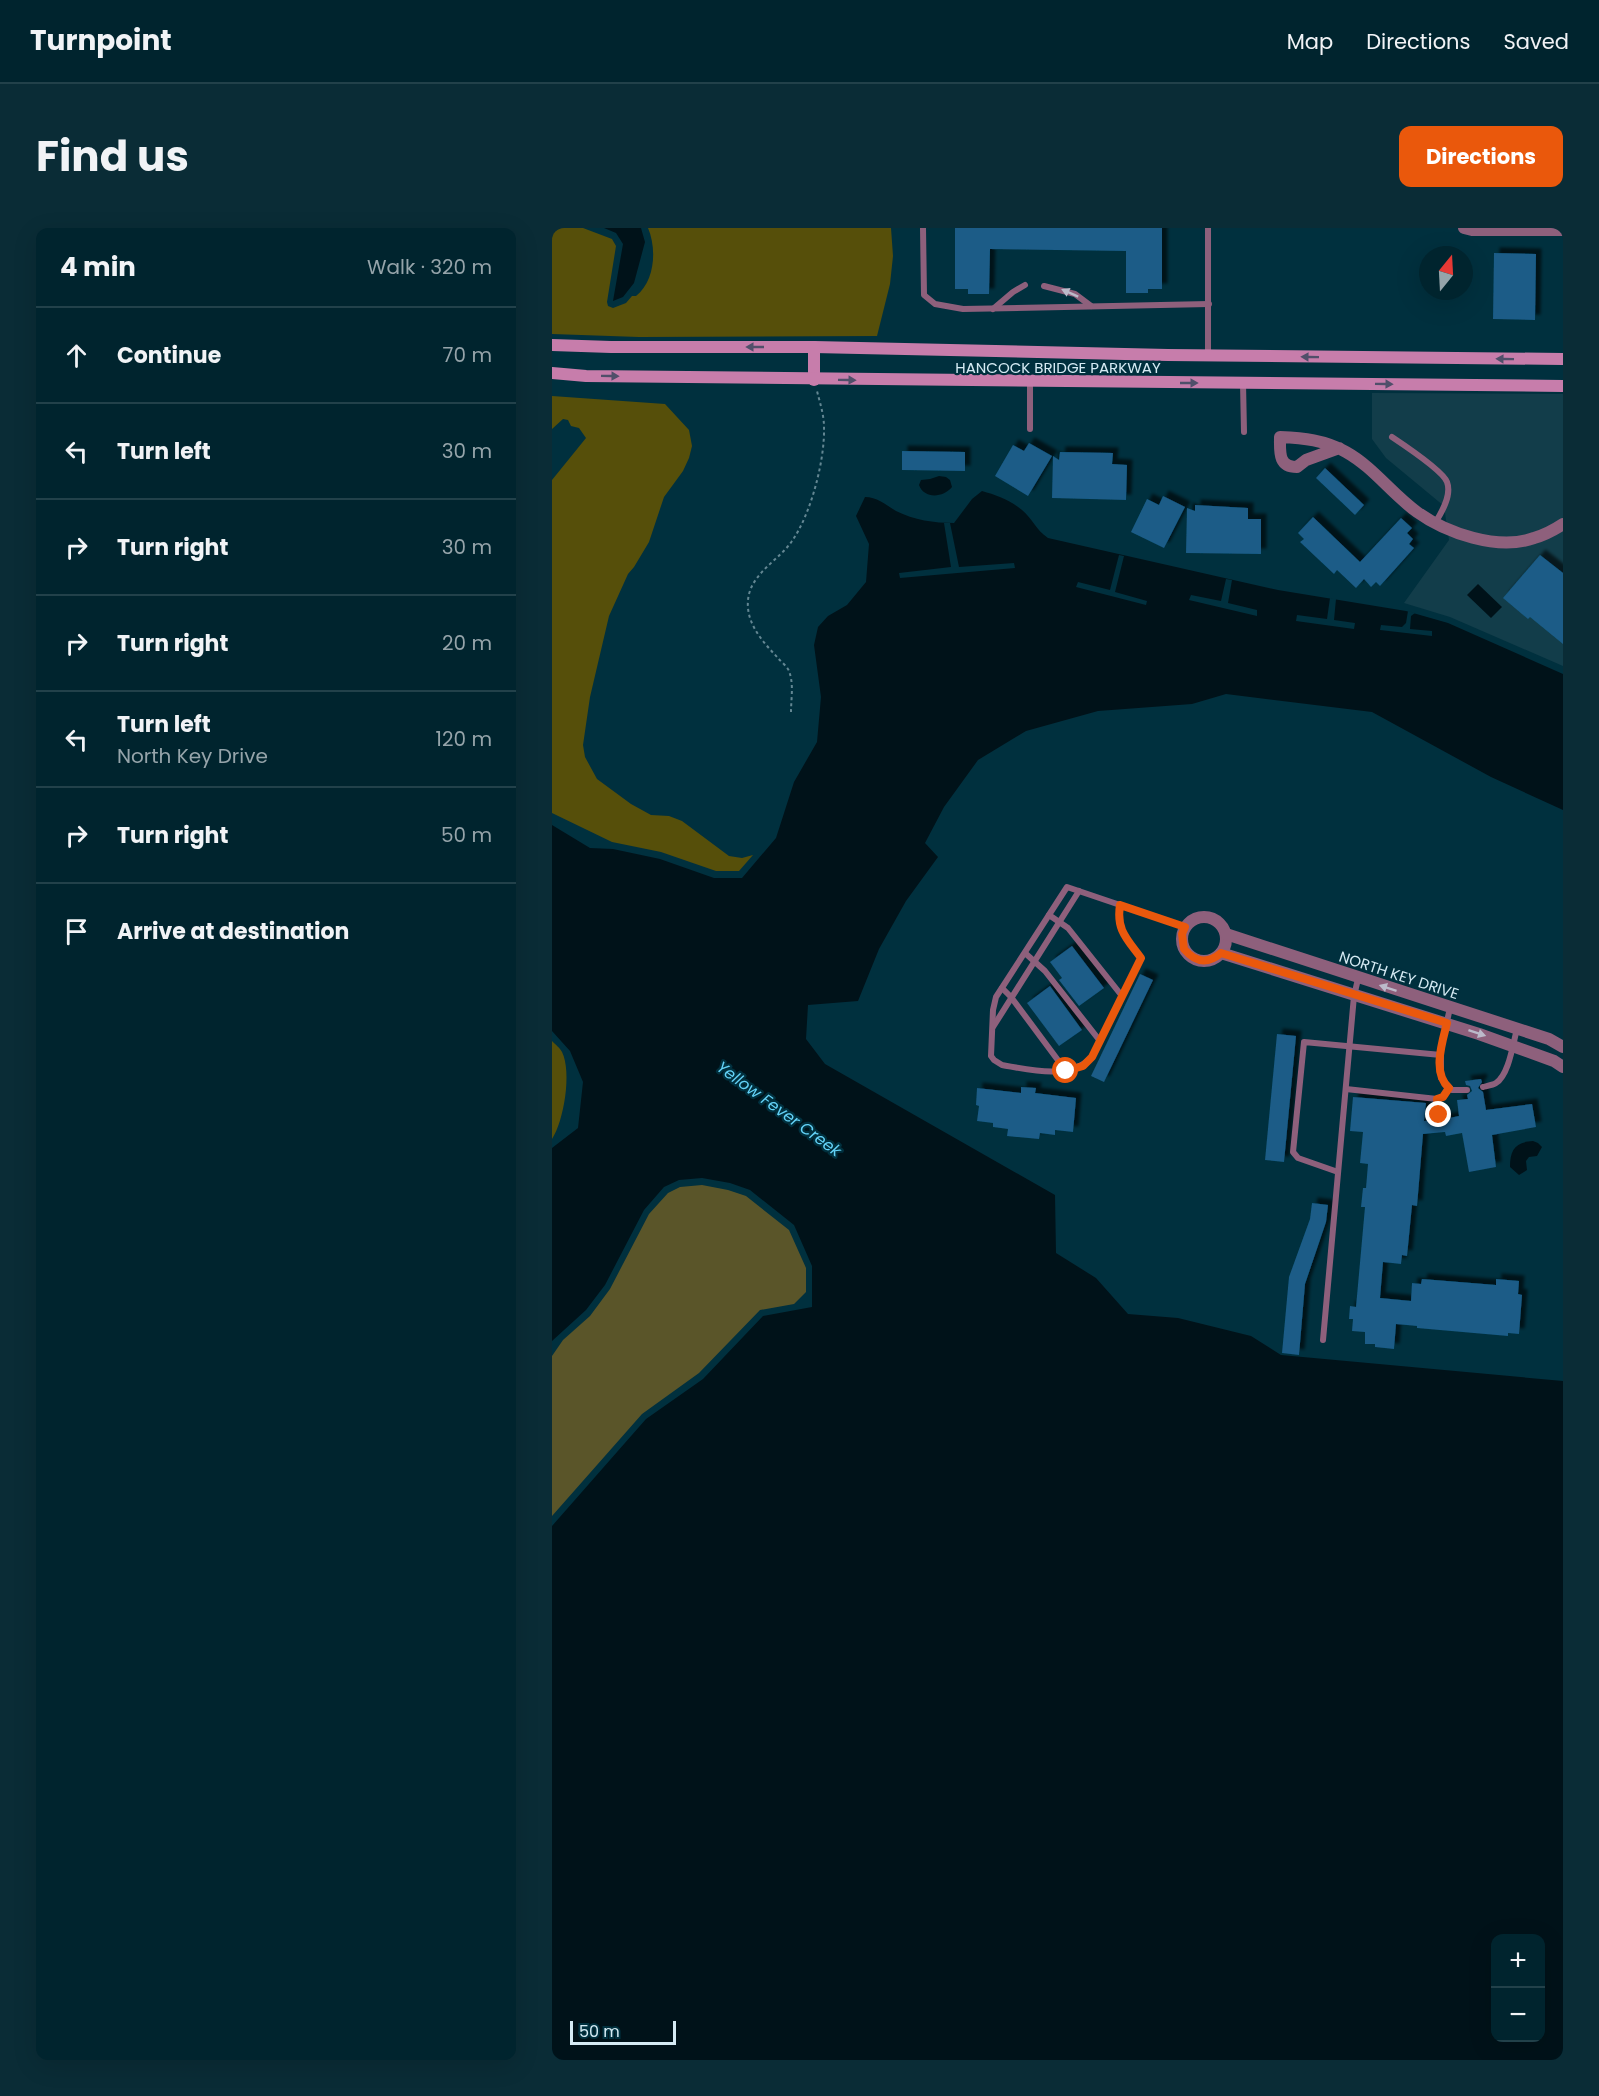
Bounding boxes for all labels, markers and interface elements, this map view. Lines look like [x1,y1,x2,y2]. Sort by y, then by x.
text: Turnpoint [30,21,172,60]
text: Map [1287,27,1333,56]
text: Directions [1366,27,1470,56]
text: Saved [1503,27,1569,56]
button: Directions [1399,126,1563,187]
text: Find us [36,127,189,186]
north arrow [1419,246,1473,300]
text: 4 min [60,249,136,285]
text: Walk · 320 m [367,253,492,281]
one-way arrow [1061,288,1078,297]
icon: ahead [60,339,93,372]
text: Continue [117,340,221,371]
text: 70 m [443,341,492,369]
one-way arrow [746,342,765,352]
one-way arrow [1300,352,1319,362]
one-way arrow [1495,354,1514,364]
street label: HANCOCK BRIDGE PARKWAY [955,357,1161,378]
one-way arrow [601,372,620,381]
one-way arrow [838,375,857,385]
one-way arrow [1180,378,1199,388]
one-way arrow [1375,380,1394,389]
icon: left [60,435,93,468]
text: Turn left [117,436,211,467]
text: 30 m [442,437,492,465]
icon: right [60,531,93,564]
text: Turn right [117,532,228,563]
text: 30 m [442,533,492,561]
icon: right [60,627,93,660]
text: Turn right [117,628,228,659]
text: 20 m [442,629,492,657]
text: Turn left [117,709,211,740]
icon: left [60,723,93,756]
text: 120 m [436,725,492,753]
text: North Key Drive [117,742,268,770]
icon: right [60,819,93,852]
text: Turn right [117,820,228,851]
text: 50 m [441,821,492,849]
icon: arrive [60,915,93,948]
text: Arrive at destination [117,916,349,947]
street label: NORTH KEY DRIVE [1336,946,1462,1004]
one-way arrow [1379,983,1397,992]
one-way arrow [1468,1029,1486,1039]
water label: Yellow Fever Creek [712,1056,847,1163]
route start [1052,1057,1078,1083]
route end [1425,1101,1451,1127]
map controls [1491,1934,1545,2042]
button: + [1491,1934,1545,1988]
button: − [1491,1988,1545,2042]
scale bar [570,2018,676,2046]
text: 50 m [579,2020,620,2043]

